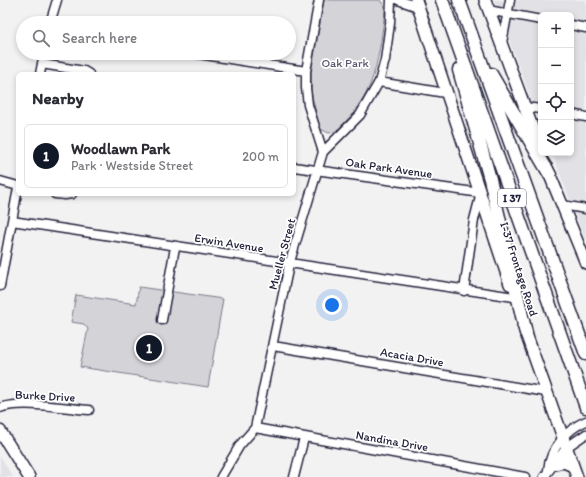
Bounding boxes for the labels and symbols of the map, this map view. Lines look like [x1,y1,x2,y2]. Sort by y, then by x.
park label: Oak Park [321,56,369,70]
street label: Oak Park Avenue [345,155,434,181]
road number: I 37 [498,189,526,207]
street label: Mueller Street [266,216,298,291]
street label: I-37 Frontage Road [497,220,541,319]
street label: Erwin Avenue [193,231,265,255]
your location [322,295,342,315]
pin: 1 [136,333,162,363]
street label: Acacia Drive [379,345,445,370]
street label: Burke Drive [14,387,76,405]
street label: Nandina Drive [355,428,430,454]

